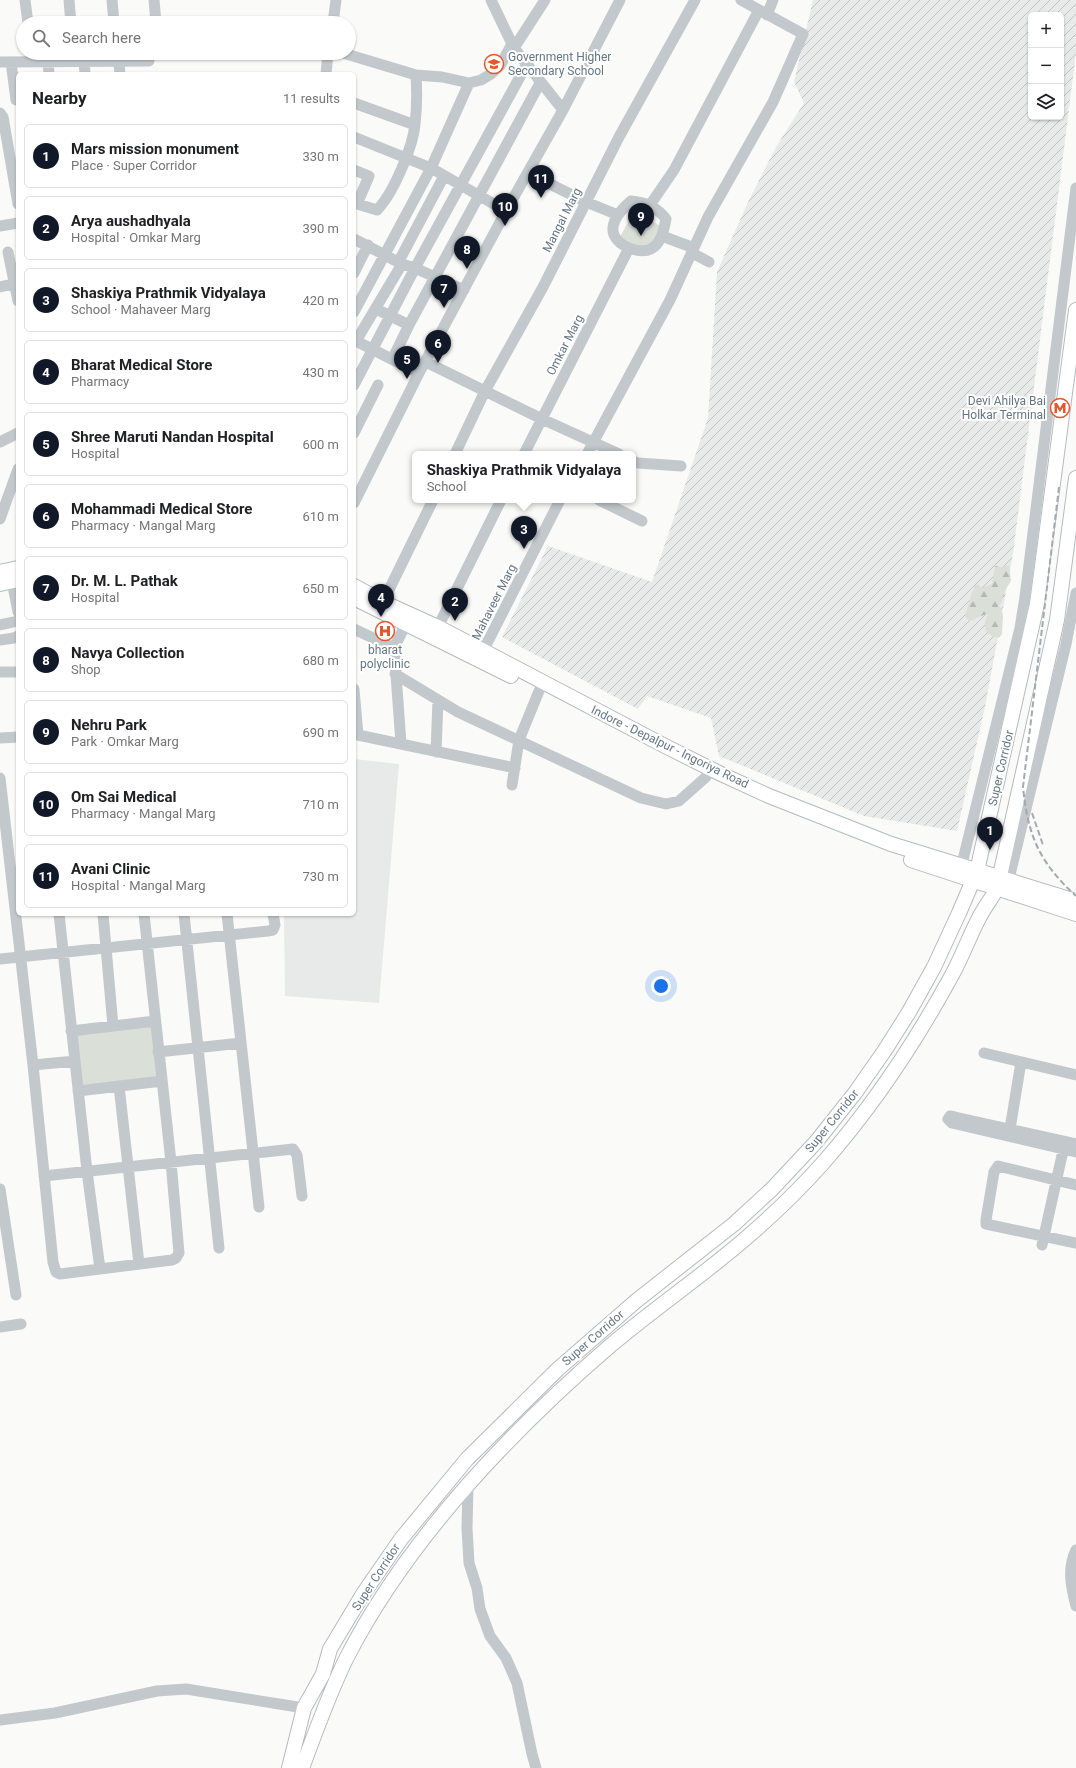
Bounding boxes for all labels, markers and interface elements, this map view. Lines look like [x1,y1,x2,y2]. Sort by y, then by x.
map controls [1028,12,1064,120]
button: + [1028,12,1064,48]
search box [16,16,356,60]
icon: search [30,27,52,49]
text: Search here [62,29,141,47]
button: − [1028,48,1064,84]
place label: Government Higher Secondary School [508,50,611,78]
school or university icon: Government Higher Secondary School [483,53,505,75]
button: layers [1028,84,1064,120]
text: Nearby [32,88,87,108]
text: 11 results [283,91,340,106]
text: Mars mission monument [71,140,239,158]
text: 1 [42,149,50,164]
text: 330 m [302,149,339,164]
text: Place · Super Corridor [71,158,197,173]
pin: 11 [528,165,554,198]
street label: Mangal Marg [540,185,584,255]
pin: 10 [492,193,518,226]
pin: 9 [628,203,654,236]
text: Arya aushadhyala [71,212,191,230]
text: 2 [42,221,50,236]
text: 390 m [302,221,339,236]
text: Hospital · Omkar Marg [71,230,201,245]
pin: 8 [454,236,480,269]
pin: 7 [431,275,457,308]
text: Shaskiya Prathmik Vidyalaya [71,284,266,302]
text: 3 [42,293,50,308]
text: 420 m [302,293,339,308]
text: School · Mahaveer Marg [71,302,211,317]
street label: Omkar Marg [544,312,586,378]
pin: 6 [425,330,451,363]
pin: 5 [394,346,420,379]
text: Bharat Medical Store [71,356,212,374]
text: 4 [42,365,50,380]
text: 430 m [302,365,339,380]
text: Pharmacy [71,374,129,389]
place label: Devi Ahilya Bai Holkar Terminal [962,394,1046,422]
metro station icon: Devi Ahilya Bai Holkar Terminal [1049,397,1071,419]
text: Shree Maruti Nandan Hospital [71,428,274,446]
text: 5 [42,437,50,452]
text: 600 m [302,437,339,452]
text: Hospital [71,446,119,461]
popup [412,451,636,503]
text: Shaskiya Prathmik Vidyalaya [427,461,621,479]
text: School [427,479,466,494]
text: Mohammadi Medical Store [71,500,252,518]
text: 6 [42,509,50,524]
text: 610 m [302,509,339,524]
pin: 3 [511,516,537,549]
text: Pharmacy · Mangal Marg [71,518,215,533]
street label: Mahaveer Marg [469,562,519,642]
text: Dr. M. L. Pathak [71,572,178,590]
text: 7 [42,581,50,596]
text: 650 m [302,581,339,596]
pin: 4 [368,584,394,617]
pin: 2 [442,588,468,621]
text: Hospital [71,590,119,605]
hospital icon: bharat polyclinic [374,620,396,642]
place label: bharat polyclinic [360,643,410,671]
text: Navya Collection [71,644,184,662]
text: 8 [42,653,50,668]
text: 680 m [302,653,339,668]
text: Shop [71,662,101,677]
street label: Indore - Depalpur - Ingoriya Road [589,703,751,791]
text: Nehru Park [71,716,147,734]
text: 9 [42,725,50,740]
text: 690 m [302,725,339,740]
street label: Super Corridor [985,729,1017,807]
text: Park · Omkar Marg [71,734,179,749]
text: Om Sai Medical [71,788,176,806]
text: 10 [39,797,53,812]
text: 710 m [302,797,339,812]
text: Pharmacy · Mangal Marg [71,806,215,821]
pin: 1 [977,817,1003,850]
text: Avani Clinic [71,860,150,878]
text: 11 [39,869,53,884]
text: 730 m [302,869,339,884]
text: Hospital · Mangal Marg [71,878,206,893]
your location [651,976,671,996]
street label: Super Corridor [802,1087,862,1155]
street label: Super Corridor [559,1307,627,1369]
street label: Super Corridor [349,1541,403,1613]

